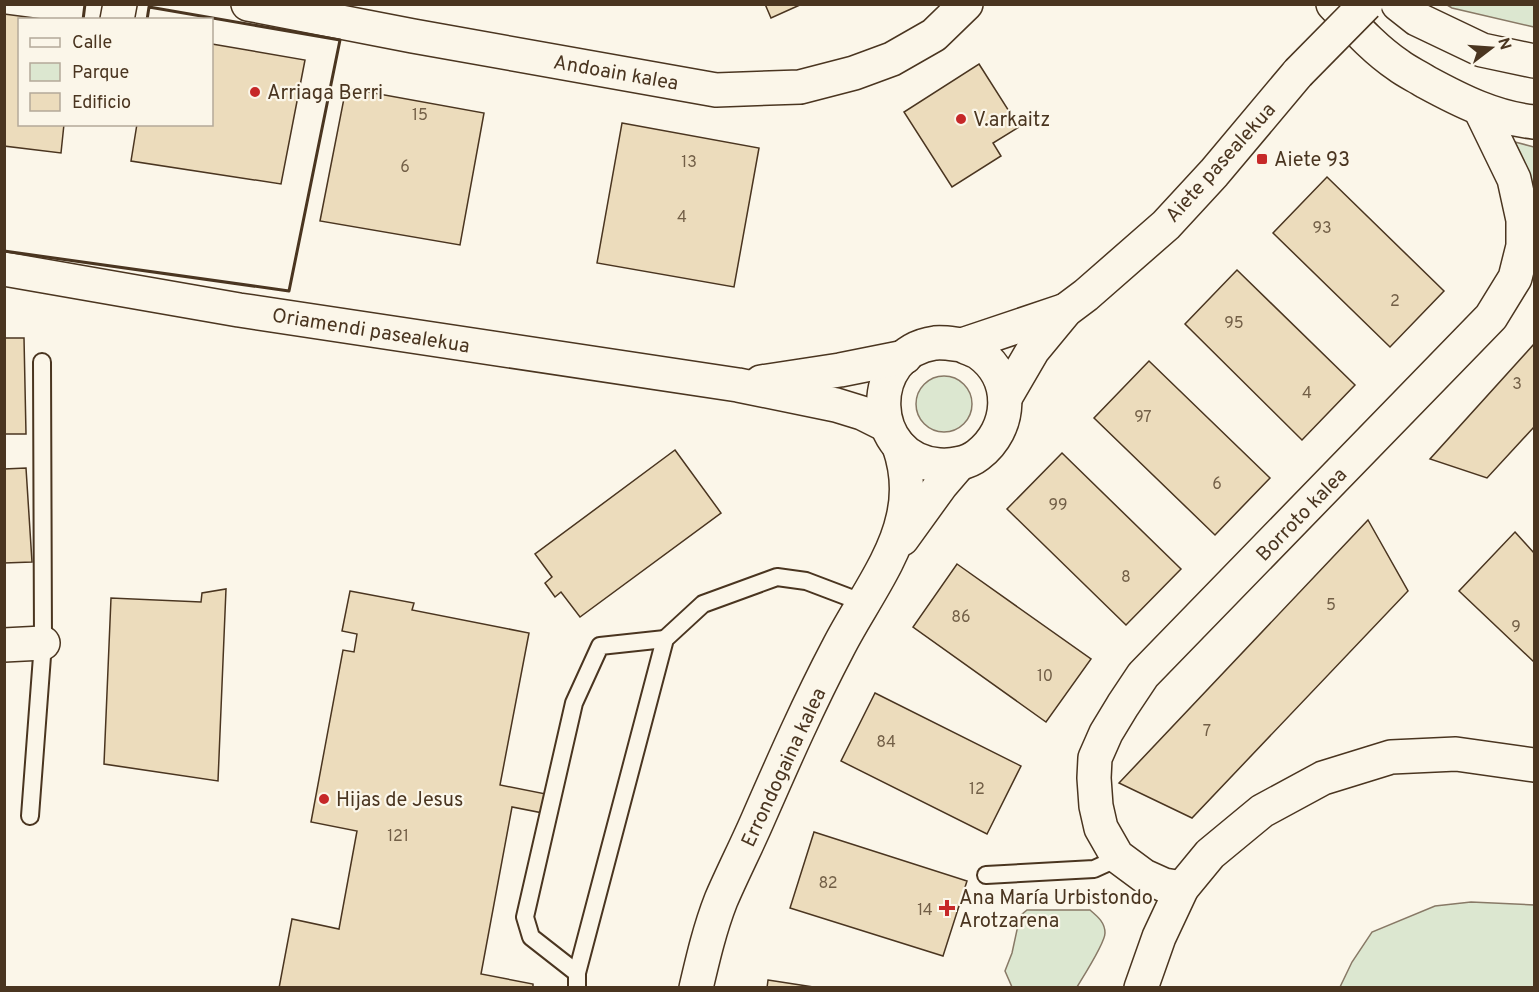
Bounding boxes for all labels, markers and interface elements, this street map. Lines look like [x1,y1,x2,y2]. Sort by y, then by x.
legend [18,18,213,126]
north arrow [1461,18,1521,78]
text: Calle [72,32,112,55]
text: N [1492,36,1515,53]
street label: Andoain kalea [551,50,680,98]
text: Parque [72,62,129,85]
place label: Arriaga Berri [267,81,383,107]
marker: Arriaga Berri [248,85,262,99]
text: Edificio [72,92,131,115]
street label: Aiete pasealekua [1161,98,1282,229]
house number: 15 [412,106,428,126]
place label: V.arkaitz [973,108,1050,134]
marker: V.arkaitz [954,112,968,126]
place label: Aiete 93 [1274,148,1350,174]
marker: Aiete 93 [1255,152,1269,166]
house number: 13 [681,153,697,173]
house number: 6 [400,158,410,178]
house number: 4 [677,208,687,228]
house number: 93 [1312,219,1332,239]
house number: 2 [1390,292,1400,312]
street label: Oriamendi pasealekua [270,304,471,360]
house number: 95 [1224,314,1244,334]
house number: 3 [1512,375,1522,395]
house number: 4 [1302,384,1312,404]
house number: 97 [1134,408,1152,428]
street label: Borroto kalea [1251,463,1354,568]
house number: 6 [1212,475,1222,495]
house number: 99 [1048,496,1068,516]
house number: 8 [1121,568,1131,588]
house number: 5 [1326,596,1336,616]
house number: 86 [951,608,971,628]
house number: 9 [1511,618,1521,638]
house number: 10 [1037,667,1053,687]
street label: Errondogaina kalea [737,684,833,852]
house number: 7 [1203,722,1211,742]
house number: 84 [876,733,896,753]
house number: 12 [969,780,985,800]
place label: Hijas de Jesus [336,788,463,814]
marker: Hijas de Jesus [317,792,331,806]
house number: 121 [387,827,409,847]
house number: 82 [818,874,838,894]
place label: Ana María Urbistondo Arotzarena [959,886,1153,935]
house number: 14 [917,901,933,921]
marker: Ana María Urbistondo Arotzarena [940,901,954,915]

